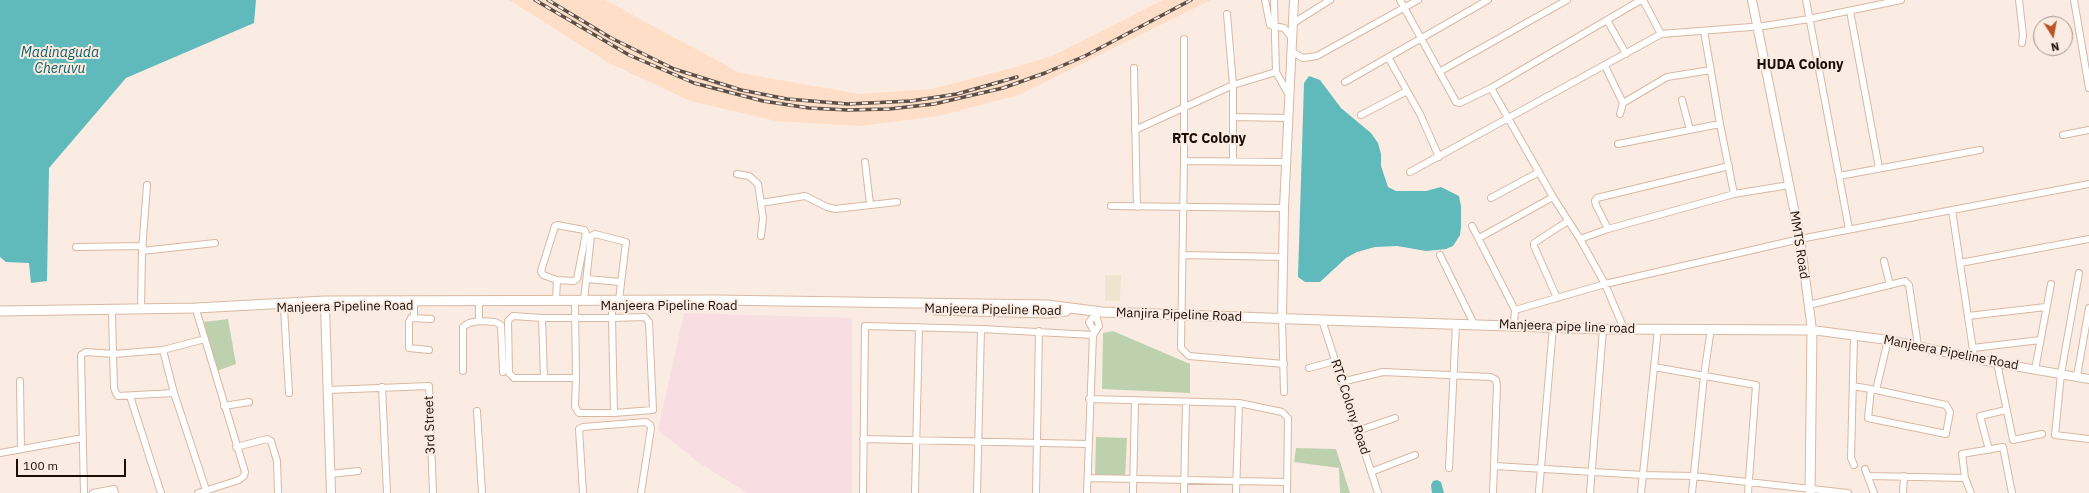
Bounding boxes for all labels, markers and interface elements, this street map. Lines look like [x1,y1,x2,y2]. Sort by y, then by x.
north arrow [2033,16,2073,56]
text: N [2050,39,2060,54]
water label: Madinaguda Cheruvu [21,45,99,78]
district label: HUDA Colony [1757,57,1843,73]
district label: RTC Colony [1172,131,1246,147]
street label: MMTS Road [1786,210,1812,280]
street label: Manjeera Pipeline Road [276,298,414,316]
street label: Manjeera Pipeline Road [600,298,738,314]
street label: Manjeera Pipeline Road [924,301,1062,319]
street label: Manjira Pipeline Road [1116,305,1242,325]
street label: Manjeera pipe line road [1499,317,1635,337]
street label: Manjeera Pipeline Road [1882,332,2020,374]
street label: RTC Colony Road [1327,357,1373,457]
street label: 3rd Street [421,395,439,455]
scale bar [18,451,128,477]
text: 100 m [23,458,58,473]

